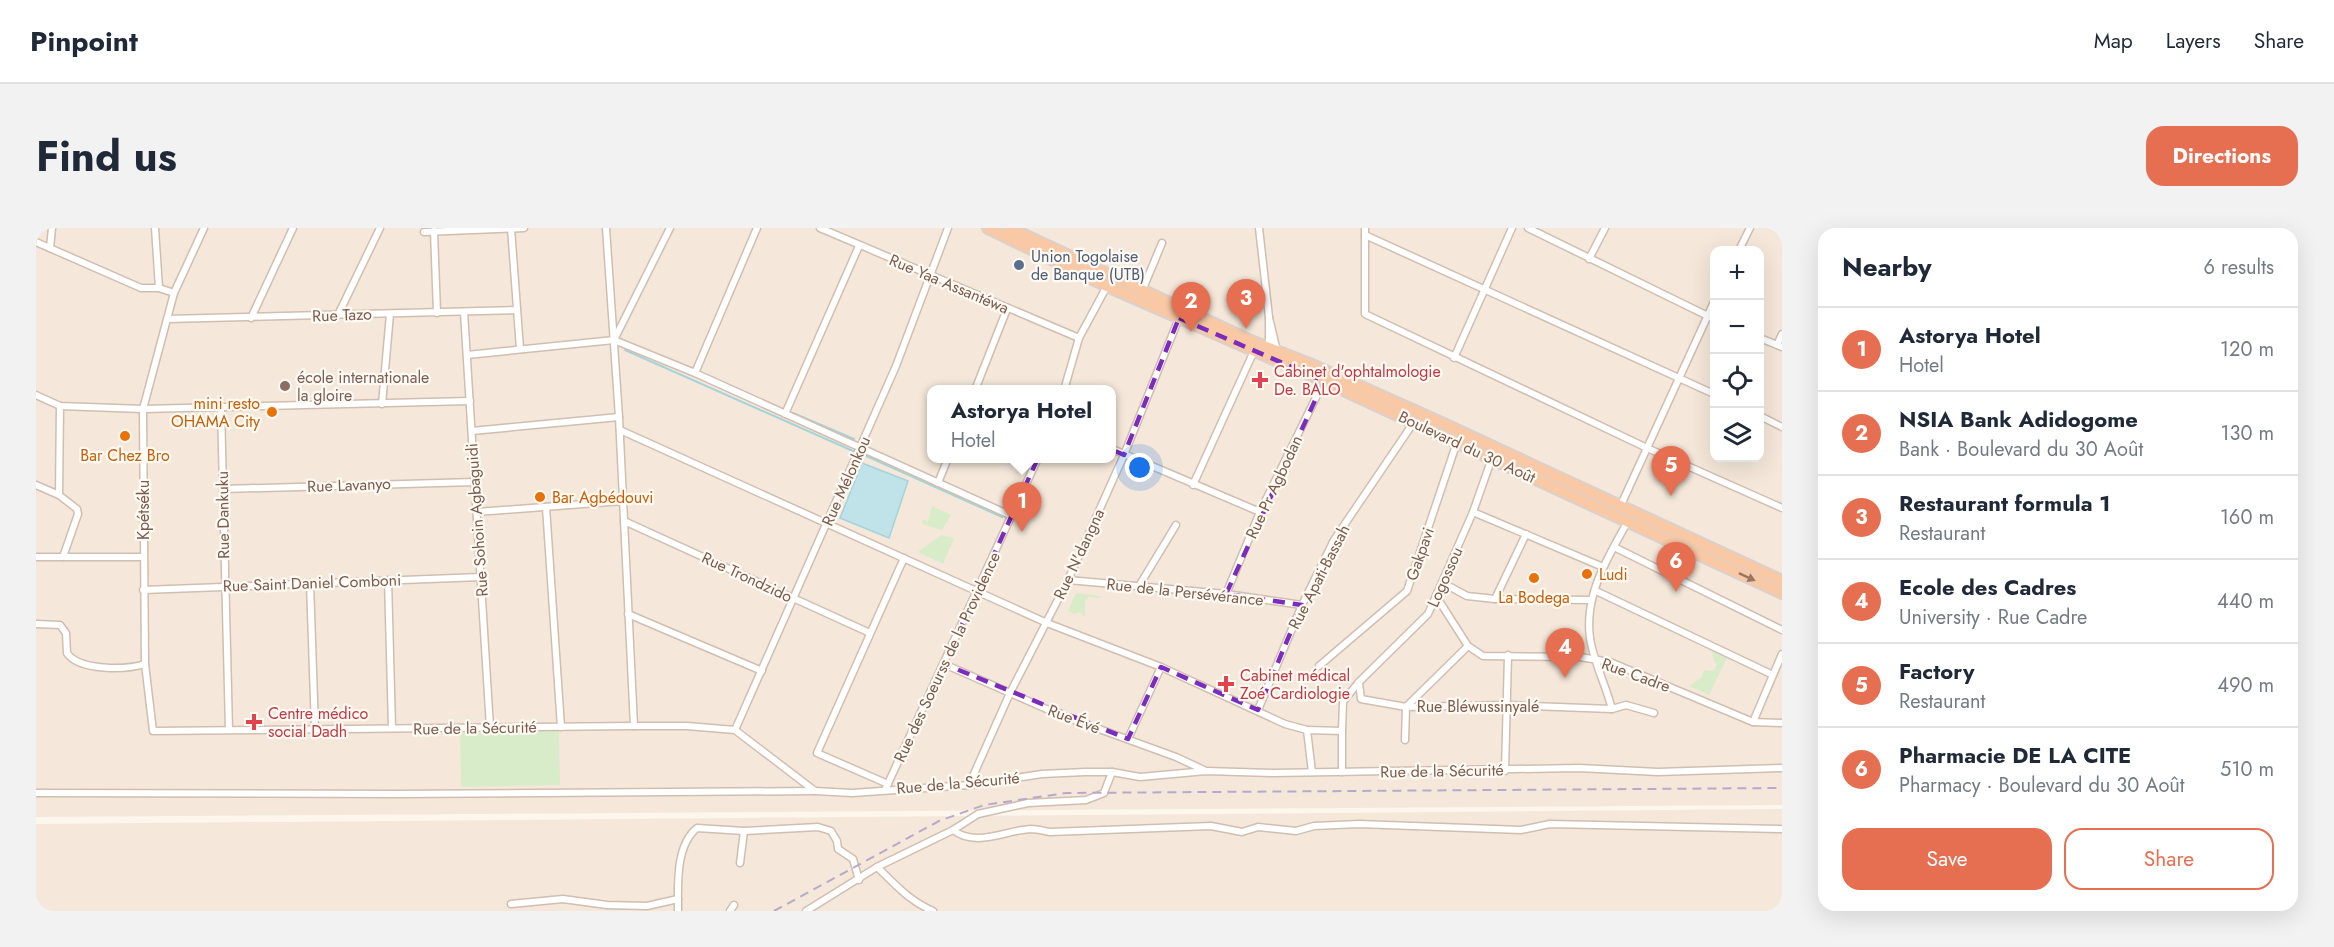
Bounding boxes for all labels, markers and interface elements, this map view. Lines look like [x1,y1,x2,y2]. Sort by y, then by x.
text: Pinpoint [30,21,138,62]
text: Map [2094,26,2133,56]
text: Layers [2166,26,2221,56]
text: Share [2254,26,2304,56]
text: Find us [36,126,177,187]
button: Directions [2146,126,2298,186]
place label: Union Togolaise de Banque (UTB) [1031,245,1145,286]
map controls [1710,246,1764,462]
button: + [1710,246,1764,300]
street label: Rue Yaa Assantéwa [886,248,1012,320]
text: Nearby [1842,248,1931,286]
text: 6 results [2204,253,2274,282]
marker: Union Togolaise de Banque (UTB) [1012,258,1026,272]
pin: 3 [1226,279,1266,329]
pin: 2 [1172,282,1210,332]
button: − [1710,300,1764,354]
street label: Rue Tazo [312,302,373,328]
text: Astorya Hotel [1899,319,2041,351]
text: 1 [1856,335,1867,364]
text: 120 m [2220,335,2274,364]
text: Hotel [1899,351,1944,380]
button: locate [1710,354,1764,408]
place label: Cabinet d'ophtalmologie De. BALO [1274,360,1441,401]
place label: école internationale la gloire [297,366,429,407]
marker: Cabinet d'ophtalmologie De. BALO [1251,371,1269,389]
marker: école internationale la gloire [278,379,292,393]
popup [927,385,1116,463]
place label: mini resto OHAMA City [171,392,261,433]
text: Astorya Hotel [951,394,1092,426]
text: NSIA Bank Adidogome [1899,403,2138,435]
marker: mini resto OHAMA City [265,405,279,419]
street label: Boulevard du 30 Août [1395,405,1539,489]
button: layers [1710,408,1764,462]
text: 2 [1855,419,1868,448]
text: 130 m [2220,419,2274,448]
text: Hotel [951,426,996,455]
marker: Bar Chez Bro [118,429,132,443]
street label: Rue Pr Agbodan [1240,431,1308,543]
street label: Rue Mélonkou [816,432,876,530]
text: Bank · Boulevard du 30 Août [1899,435,2143,464]
street label: Rue Sohoin Agbaguidi [460,442,494,598]
place label: Bar Chez Bro [80,444,170,467]
pin: 5 [1652,446,1690,496]
your location [1125,453,1154,482]
street label: Rue Dankuku [211,471,235,559]
street label: Rue Lavanyo [307,472,392,498]
street label: Kpétséku [132,480,155,540]
pin: 1 [1002,482,1042,532]
place label: Bar Agbédouvi [552,486,653,509]
text: Restaurant formula 1 [1899,487,2110,519]
marker: Bar Agbédouvi [533,490,547,504]
text: 3 [1855,503,1868,532]
text: 160 m [2220,503,2274,532]
street label: Rue N'dangna [1048,505,1110,603]
text: Restaurant [1899,519,1985,548]
street label: Rue Apati-Bassah [1283,521,1355,633]
street label: Gakpavi [1400,524,1440,584]
pin: 6 [1656,542,1696,592]
street label: Logossou [1422,543,1468,611]
street label: Rue Trondzido [698,546,796,608]
street label: Rue des Soeurss de la Providence [888,548,1006,766]
place label: Ludi [1599,563,1628,586]
marker: Ludi [1580,567,1594,581]
street label: Rue Saint Daniel Comboni [222,568,402,598]
marker: La Bodega [1527,571,1541,585]
text: Ecole des Cadres [1899,571,2076,603]
street label: Rue de la Persévérance [1105,572,1265,612]
one-way arrow [1739,572,1756,581]
place label: La Bodega [1498,586,1570,609]
text: 4 [1855,587,1868,616]
text: 440 m [2217,587,2274,616]
text: University · Rue Cadre [1899,603,2087,632]
pin: 4 [1546,628,1585,678]
street label: Rue Cadre [1598,652,1674,698]
text: Factory [1899,655,1974,687]
place label: Cabinet médical Zoé Cardiologie [1240,664,1350,705]
text: 5 [1855,671,1868,700]
text: 490 m [2217,671,2274,700]
marker: Cabinet médical Zoé Cardiologie [1217,675,1235,693]
text: Restaurant [1899,687,1985,716]
street label: Rue Bléwussinyalé [1417,695,1539,718]
street label: Rue Évé [1045,699,1103,739]
place label: Centre médico social Dadh [268,702,368,743]
marker: Centre médico social Dadh [245,713,263,731]
street label: Rue de la Sécurité [413,715,537,741]
text: Pharmacie DE LA CITE [1899,739,2131,771]
text: 6 [1855,755,1868,784]
text: 510 m [2220,755,2274,784]
street label: Rue de la Sécurité [1380,758,1504,784]
street label: Rue de la Sécurité [895,766,1021,800]
text: Pharmacy · Boulevard du 30 Août [1899,771,2185,800]
button: Save [1842,828,2052,890]
button: Share [2064,828,2274,890]

